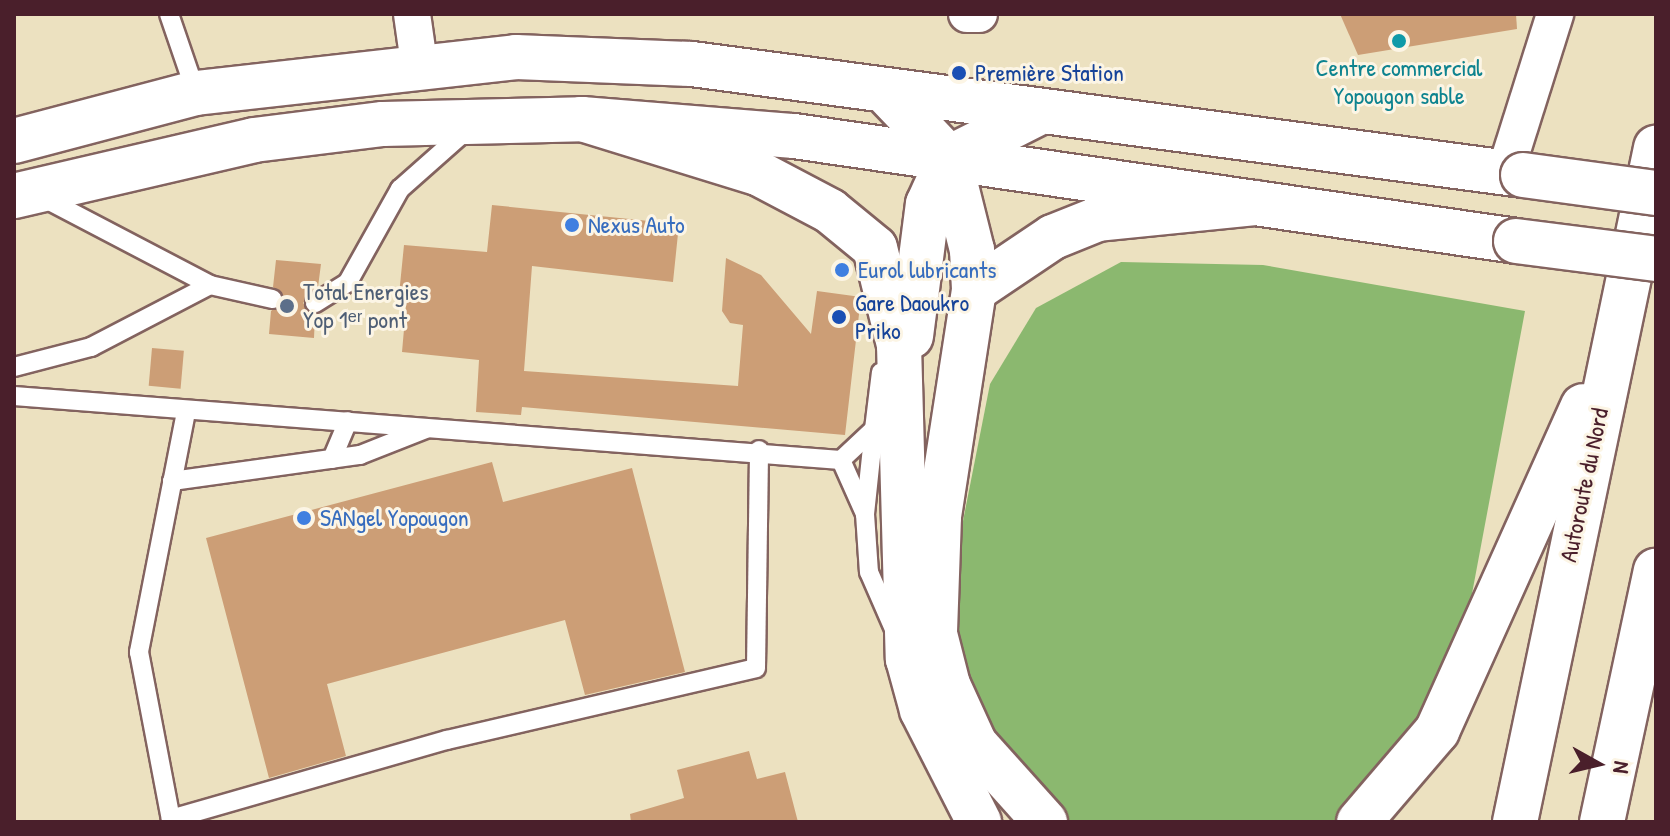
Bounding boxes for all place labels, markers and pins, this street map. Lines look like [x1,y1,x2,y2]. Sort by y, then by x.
marker: Centre commercial Yopougon sable [1390,32,1408,50]
place label: Centre commercial Yopougon sable [1315,54,1483,110]
place label: Première Station [975,59,1124,87]
marker: Première Station [950,64,968,82]
place label: Nexus Auto [588,211,685,239]
marker: Nexus Auto [563,216,581,234]
place label: Eurol lubricants [858,256,997,284]
marker: Eurol lubricants [833,261,851,279]
place label: Total Energies Yop 1ᵉʳ pont [303,278,429,334]
place label: Gare Daoukro Priko [855,289,969,345]
marker: Total Energies Yop 1ᵉʳ pont [278,297,296,315]
marker: Gare Daoukro Priko [830,308,848,326]
place label: SANgel Yopougon [320,504,469,532]
marker: SANgel Yopougon [295,509,313,527]

